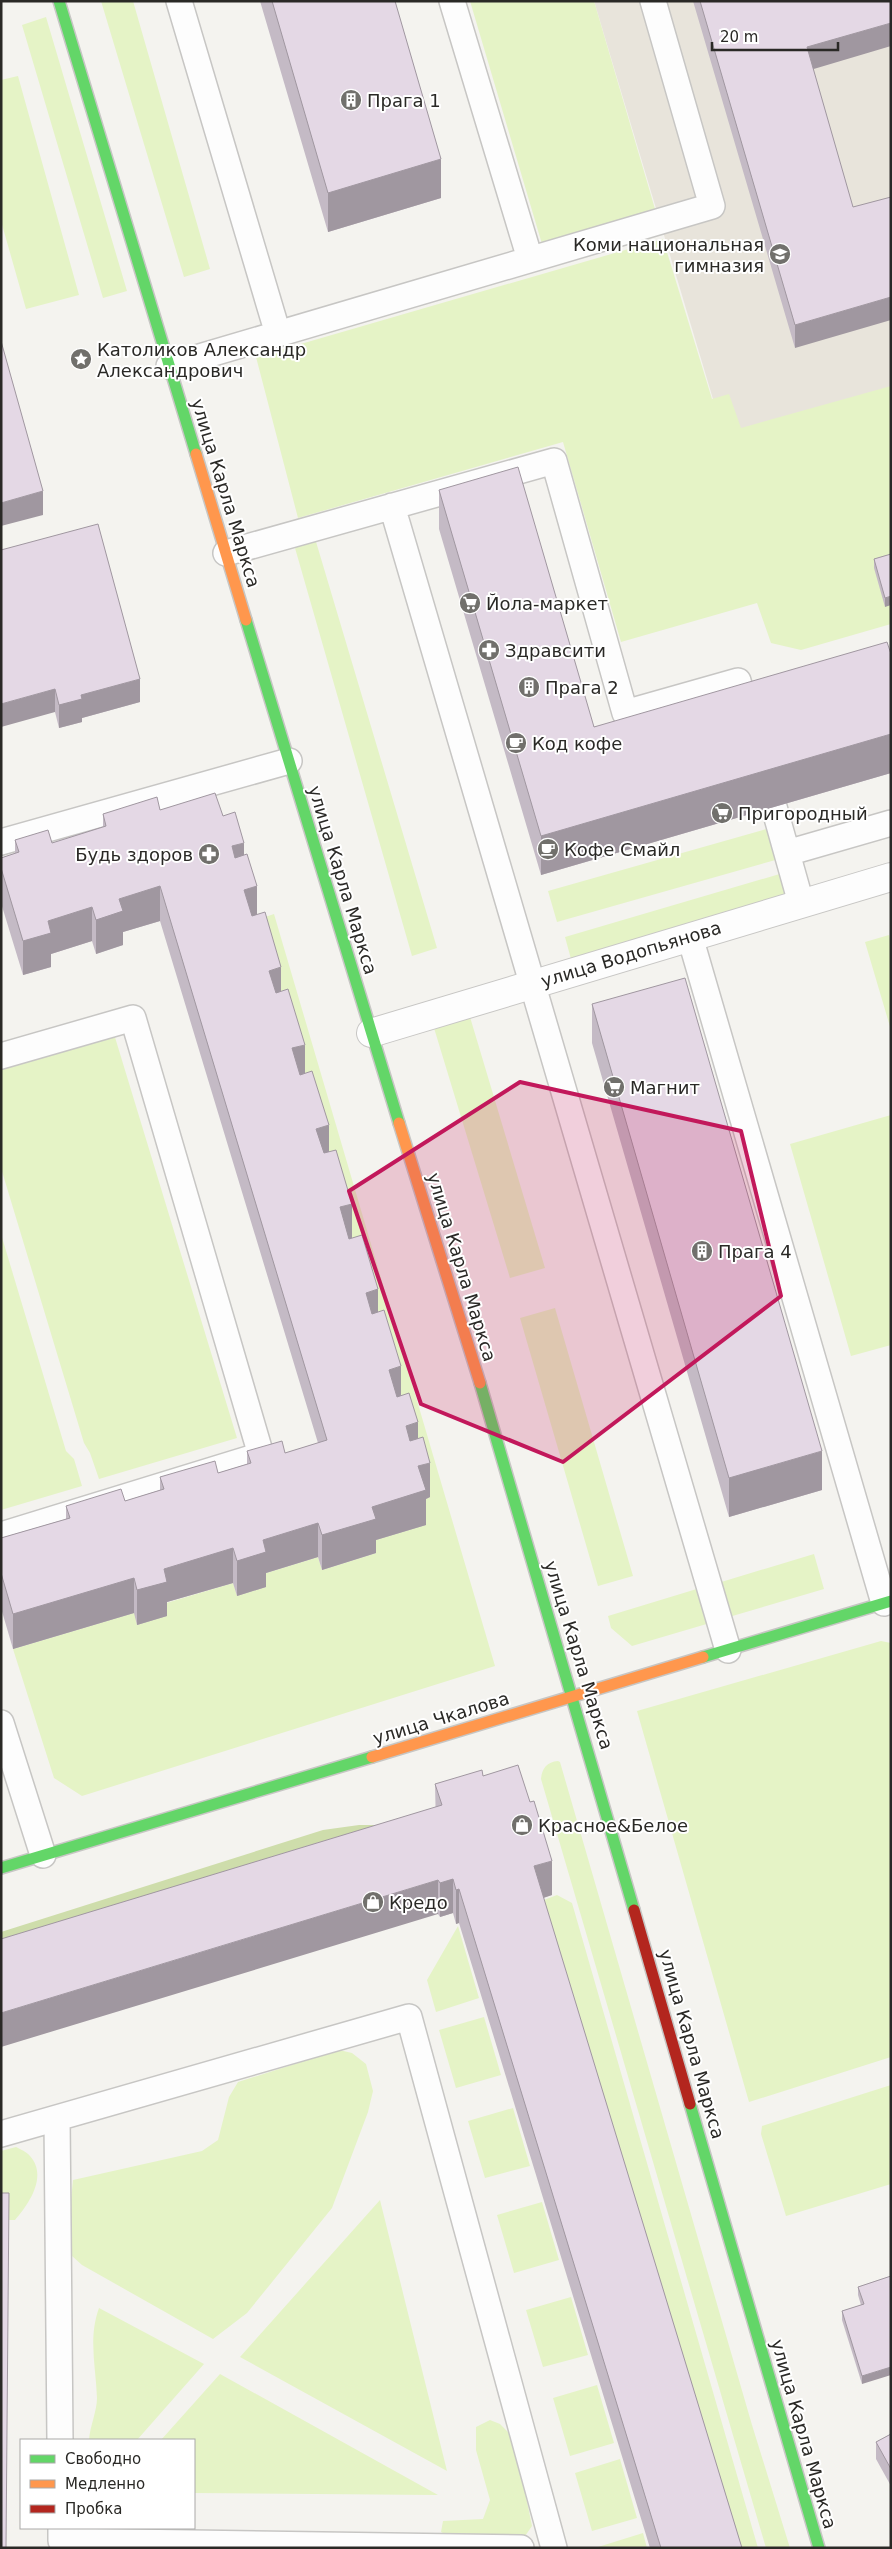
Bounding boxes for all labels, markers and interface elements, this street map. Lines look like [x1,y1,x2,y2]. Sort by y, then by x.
scale bar [712,20,838,52]
text: 20 m [720,28,758,46]
building icon: Прага 1 [339,88,363,112]
place label: Прага 1 [367,90,441,111]
place label: Коми национальная гимназия [573,234,764,276]
school or university icon: Коми национальная гимназия [768,242,792,266]
place label: Католиков Александр Александрович [97,339,306,381]
place icon: Католиков Александр Александрович [69,347,93,371]
street label: улица Карла Маркса [187,396,265,590]
supermarket icon: Йола-маркет [458,591,482,615]
place label: Йола-маркет [486,593,608,614]
pharmacy icon: Здравсити [477,638,501,662]
place label: Здравсити [505,640,606,661]
building icon: Прага 2 [517,675,541,699]
place label: Прага 2 [545,677,619,698]
cafe icon: Код кофе [504,731,528,755]
place label: Код кофе [532,733,622,754]
street label: улица Карла Маркса [304,783,382,977]
supermarket icon: Пригородный [710,801,734,825]
place label: Пригородный [738,803,868,824]
cafe icon: Кофе Смайл [536,837,560,861]
place label: Кофе Смайл [564,839,680,860]
pharmacy icon: Будь здоров [197,842,221,866]
place label: Будь здоров [75,844,193,865]
street label: улица Водопьянова [538,917,724,991]
supermarket icon: Магнит [602,1075,626,1099]
place label: Магнит [630,1077,700,1098]
street label: улица Карла Маркса [423,1170,501,1364]
building icon: Прага 4 [690,1239,714,1263]
place label: Прага 4 [718,1241,792,1262]
street label: улица Карла Маркса [540,1558,618,1752]
street label: улица Чкалова [370,1687,512,1749]
shop icon: Красное&Белое [510,1813,534,1837]
place label: Красное&Белое [538,1815,688,1836]
shop icon: Кредо [361,1890,385,1914]
place label: Кредо [389,1892,448,1913]
street label: улица Карла Маркса [655,1947,729,2141]
street label: улица Карла Маркса [767,2337,841,2531]
legend [20,2439,195,2529]
text: Свободно [65,2450,141,2468]
text: Медленно [65,2475,145,2493]
text: Пробка [65,2500,122,2518]

